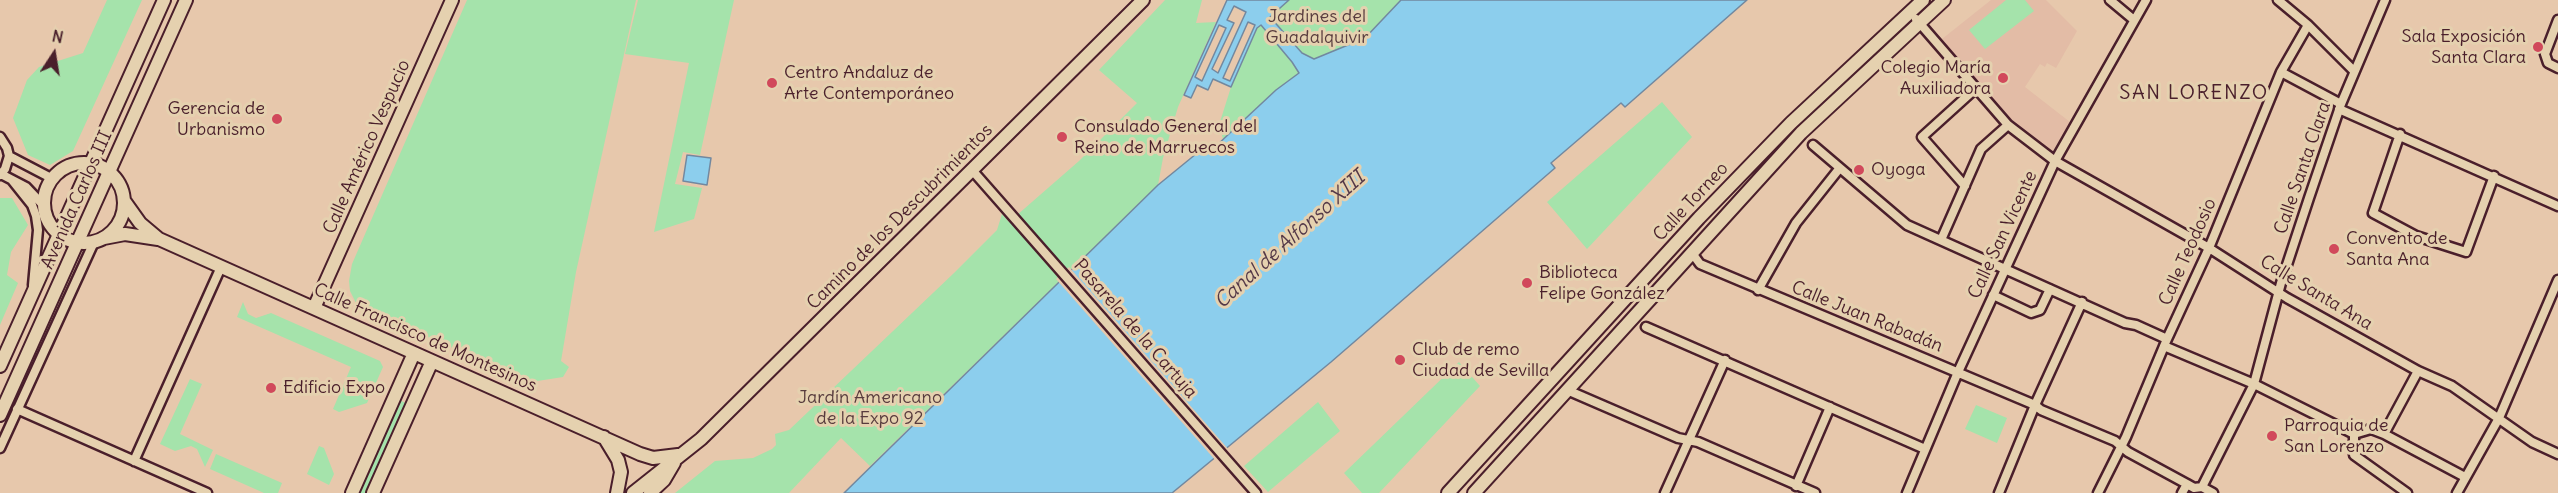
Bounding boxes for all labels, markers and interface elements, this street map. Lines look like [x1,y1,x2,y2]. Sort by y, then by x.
park label: Jardines del Guadalquivir [1265,6,1369,48]
north arrow [24,24,84,84]
text: N [50,25,65,47]
place label: Sala Exposición Santa Clara [2401,26,2526,68]
marker: Sala Exposición Santa Clara [2531,40,2545,54]
street label: Calle Américo Vespucio [319,57,415,237]
place label: Colegio María Auxiliadora [1881,57,1991,100]
place label: Centro Andaluz de Arte Contemporáneo [784,62,954,104]
marker: Colegio María Auxiliadora [1996,71,2010,85]
marker: Centro Andaluz de Arte Contemporáneo [765,76,779,90]
district label: SAN LORENZO [2119,81,2269,105]
place label: Gerencia de Urbanismo [167,98,265,140]
street label: Calle Santa Clara [2270,99,2336,237]
marker: Gerencia de Urbanismo [270,112,284,126]
place label: Consulado General del Reino de Marruecos [1074,116,1257,158]
street label: Camino de los Descubrimientos [803,120,997,314]
street label: Avenida Carlos III [37,128,117,272]
marker: Consulado General del Reino de Marruecos [1055,130,1069,144]
street label: Calle Torneo [1649,158,1733,246]
place label: Oyoga [1871,159,1926,181]
marker: Oyoga [1852,163,1866,177]
water label: Canal de Alfonso XIII [1210,166,1370,314]
street label: Calle San Vicente [1964,168,2042,302]
street label: Calle Teodosio [2155,195,2221,309]
place label: Convento de Santa Ana [2346,228,2447,270]
marker: Convento de Santa Ana [2327,242,2341,256]
street label: Calle Santa Ana [2256,251,2376,335]
street label: Pasarela de la Cartuja [1069,255,1201,403]
place label: Biblioteca Felipe González [1539,262,1665,304]
marker: Biblioteca Felipe González [1520,276,1534,290]
street label: Calle Juan Rabadán [1788,277,1946,357]
street label: Calle Francisco de Montesinos [310,279,540,397]
place label: Club de remo Ciudad de Sevilla [1412,339,1549,382]
marker: Club de remo Ciudad de Sevilla [1393,353,1407,367]
place label: Edificio Expo [283,377,385,399]
marker: Edificio Expo [264,381,278,395]
park label: Jardín Americano de la Expo 92 [798,387,942,430]
place label: Parroquia de San Lorenzo [2284,415,2389,458]
marker: Parroquia de San Lorenzo [2265,429,2279,443]

